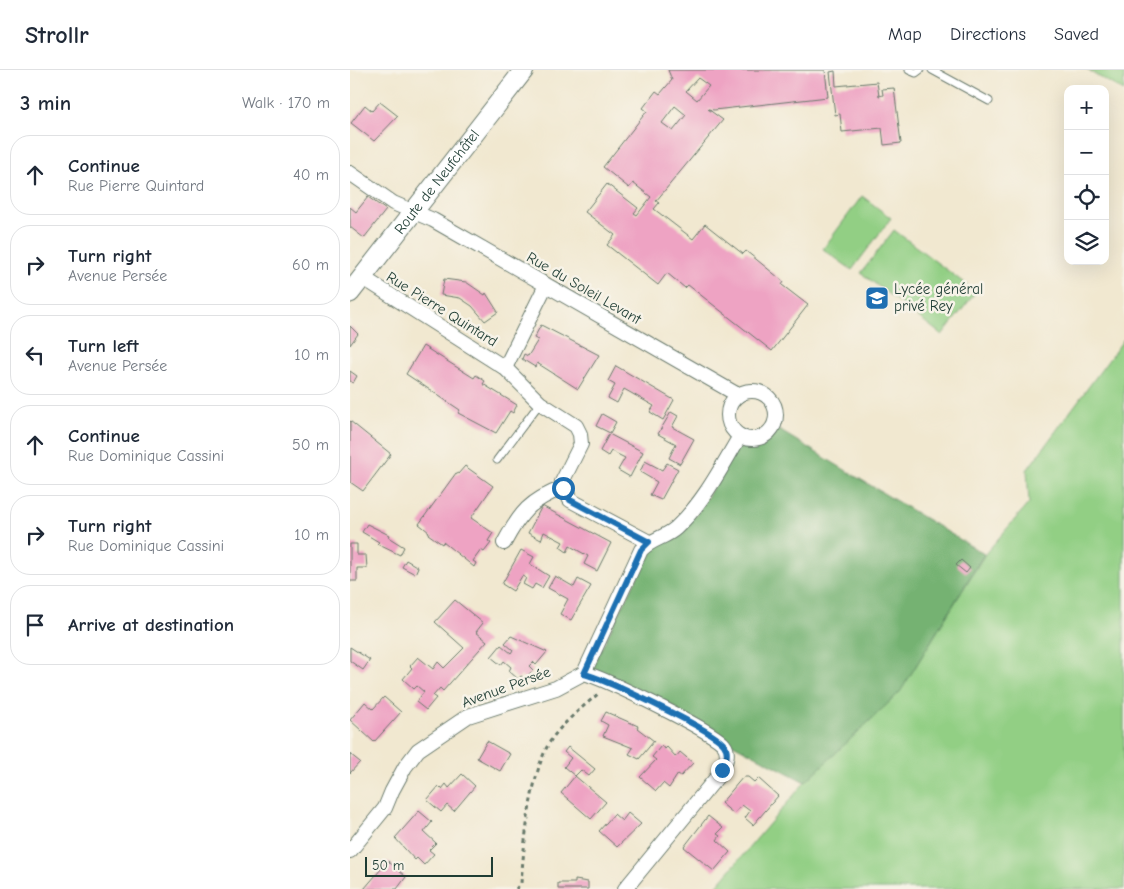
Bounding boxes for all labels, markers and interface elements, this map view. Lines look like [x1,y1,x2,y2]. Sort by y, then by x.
text: Strollr [25,21,89,49]
text: Map [888,24,922,45]
text: Directions [950,24,1026,45]
text: Saved [1054,24,1099,45]
map controls [1064,85,1109,265]
button: + [1064,85,1109,130]
text: 3 min [20,91,71,115]
text: Walk · 170 m [242,94,330,112]
street label: Route de Neufchâtel [390,126,483,238]
button: − [1064,130,1109,175]
text: Continue [68,155,140,177]
icon: ahead [21,161,49,189]
text: 40 m [293,166,329,184]
button: locate [1064,175,1109,220]
text: Rue Pierre Quintard [68,177,204,195]
button: layers [1064,220,1109,265]
text: Turn right [68,245,152,267]
street label: Rue du Soleil Levant [523,248,645,329]
icon: right [21,251,49,279]
text: 60 m [292,256,329,274]
text: Avenue Persée [68,267,167,285]
street label: Rue Pierre Quintard [383,268,501,350]
place label: Lycée général privé Rey [894,280,983,315]
school or university icon: Lycée général privé Rey [864,285,890,311]
text: Turn left [68,335,139,357]
icon: left [21,341,49,369]
text: 10 m [294,346,329,364]
text: Avenue Persée [68,357,167,375]
text: Continue [68,425,140,447]
icon: ahead [21,431,49,459]
text: 50 m [292,436,329,454]
text: Rue Dominique Cassini [68,447,224,465]
route start [552,477,575,500]
text: Turn right [68,515,152,537]
icon: right [21,521,49,549]
text: 10 m [294,526,329,544]
text: Rue Dominique Cassini [68,537,224,555]
icon: arrive [21,611,49,639]
text: Arrive at destination [68,614,234,636]
street label: Avenue Persée [459,662,553,711]
route end [711,759,734,782]
scale bar [365,854,492,877]
text: 50 m [372,857,404,874]

